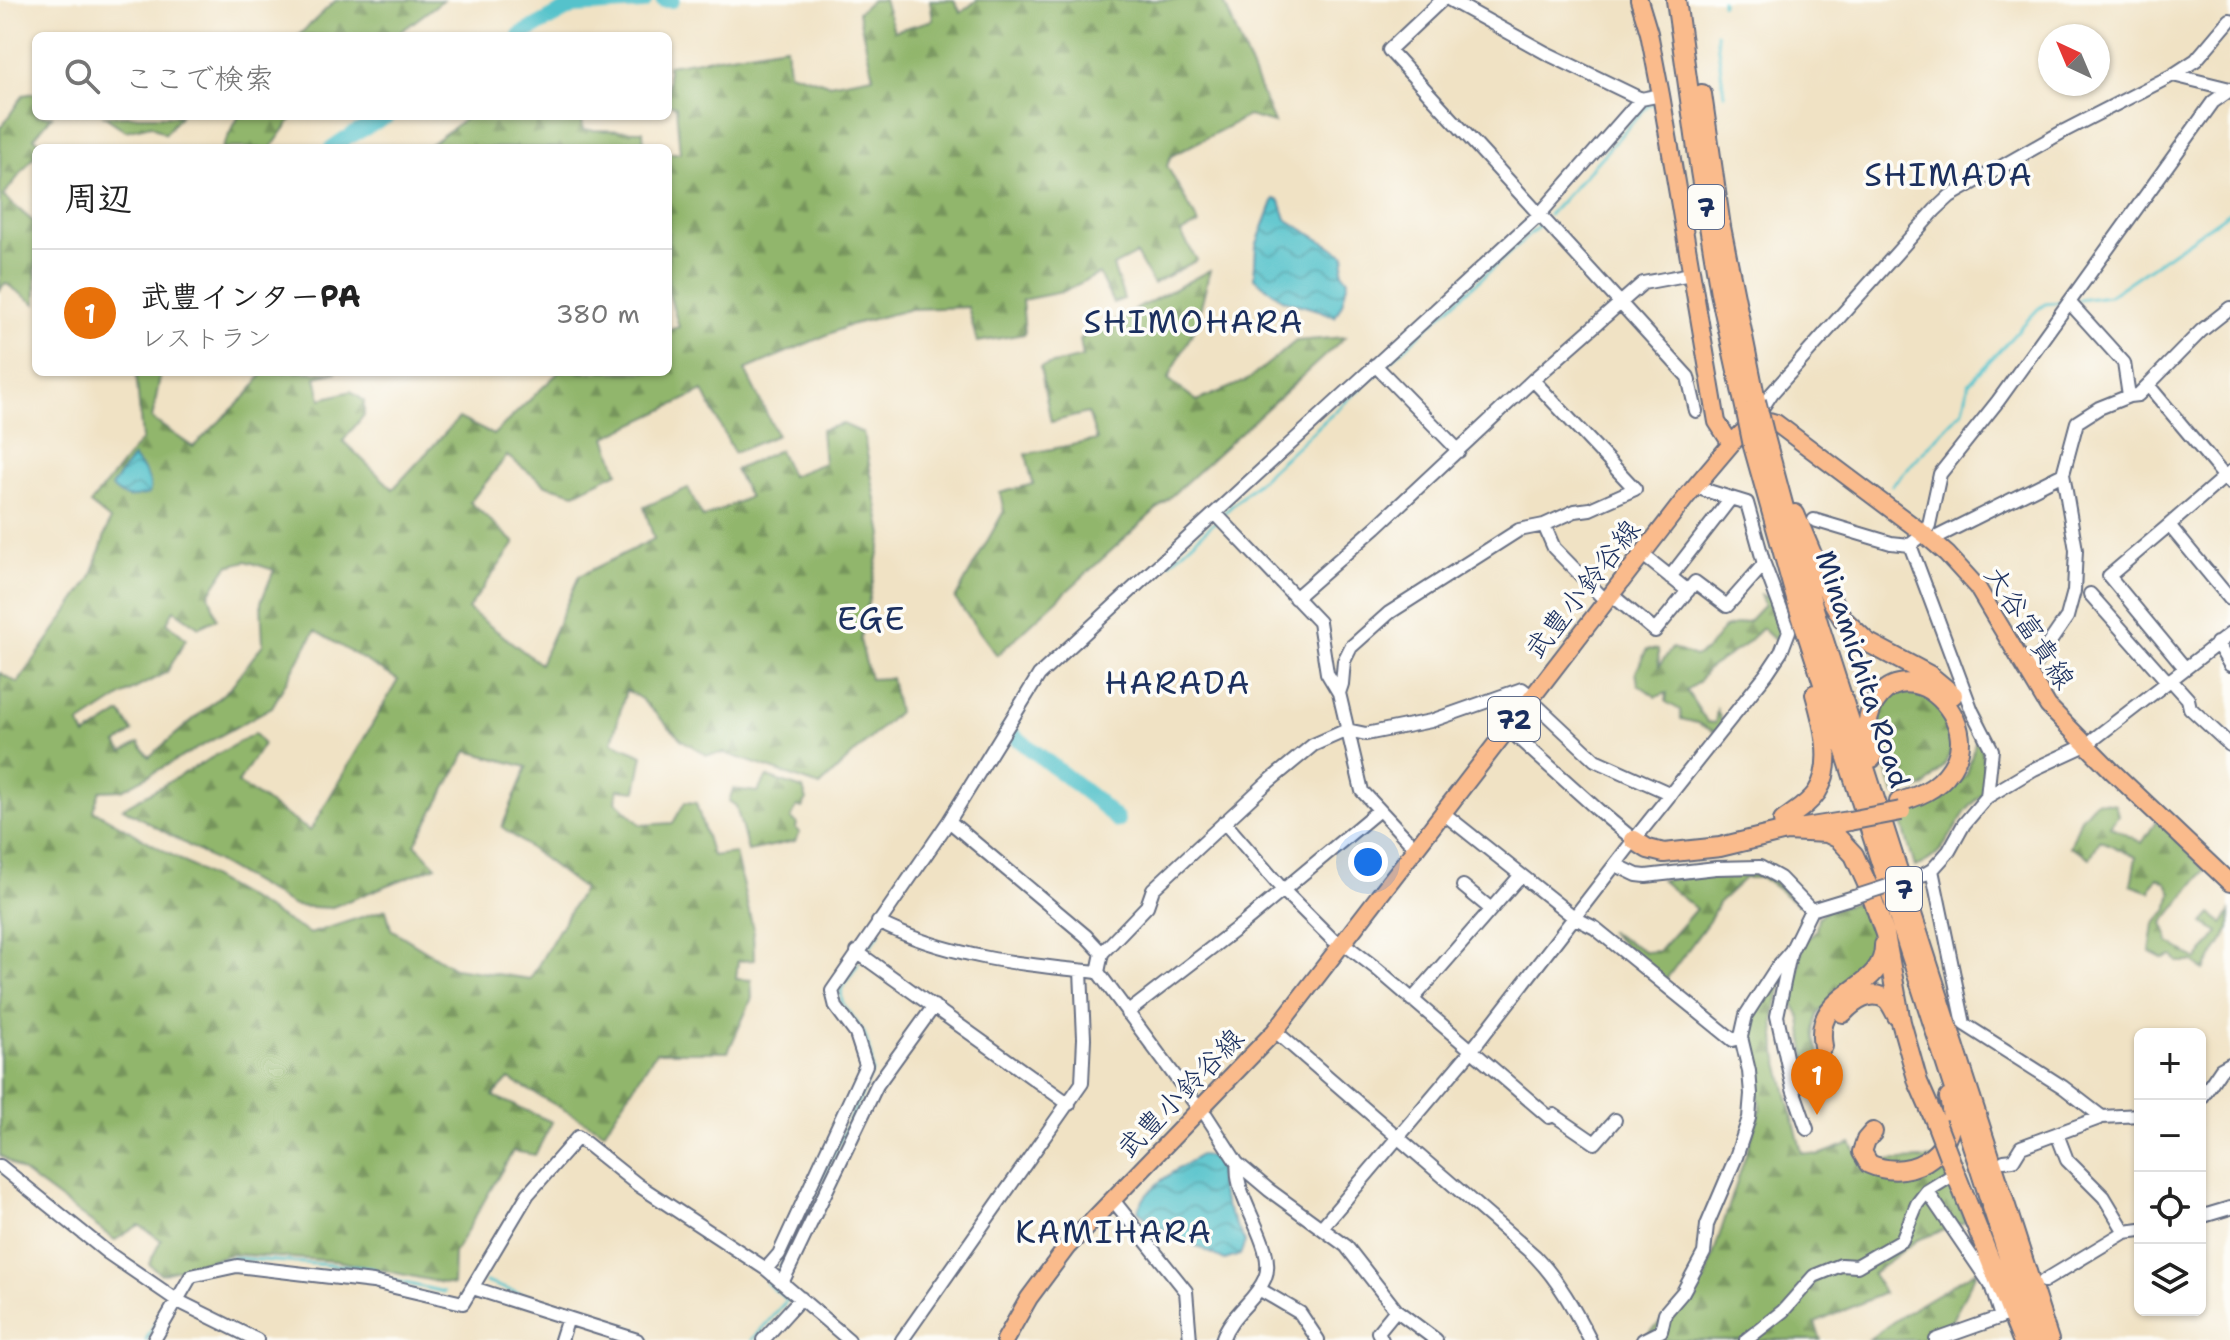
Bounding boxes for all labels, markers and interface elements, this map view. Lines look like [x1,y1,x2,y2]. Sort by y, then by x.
north arrow [2038,24,2110,96]
search box [32,32,672,120]
icon: search [60,54,104,98]
text: ここで検索 [124,58,274,99]
district label: SHIMADA [1864,153,2034,196]
text: 周辺 [64,175,132,221]
road number: 7 [1688,185,1724,229]
text: 武豊インターPA [140,276,361,317]
text: 1 [84,296,96,331]
text: 380 m [555,296,640,331]
district label: SHIMOHARA [1084,300,1304,343]
text: レストラン [140,320,272,355]
street label: 武豊小鈴谷線 [1515,511,1649,667]
street label: Minamichita Road [1807,545,1919,793]
street label: 大谷富貴線 [1976,558,2084,696]
district label: EGE [837,597,907,640]
district label: HARADA [1105,661,1251,704]
road number: 72 [1488,697,1540,741]
your location [1348,842,1388,882]
road number: 7 [1886,867,1922,911]
street label: 武豊小鈴谷線 [1108,1019,1252,1167]
map controls [2134,1028,2206,1316]
button: + [2134,1028,2206,1100]
pin: 1 [1791,1049,1843,1115]
button: − [2134,1100,2206,1172]
button: locate [2134,1172,2206,1244]
district label: KAMIHARA [1015,1210,1213,1253]
button: layers [2134,1244,2206,1316]

